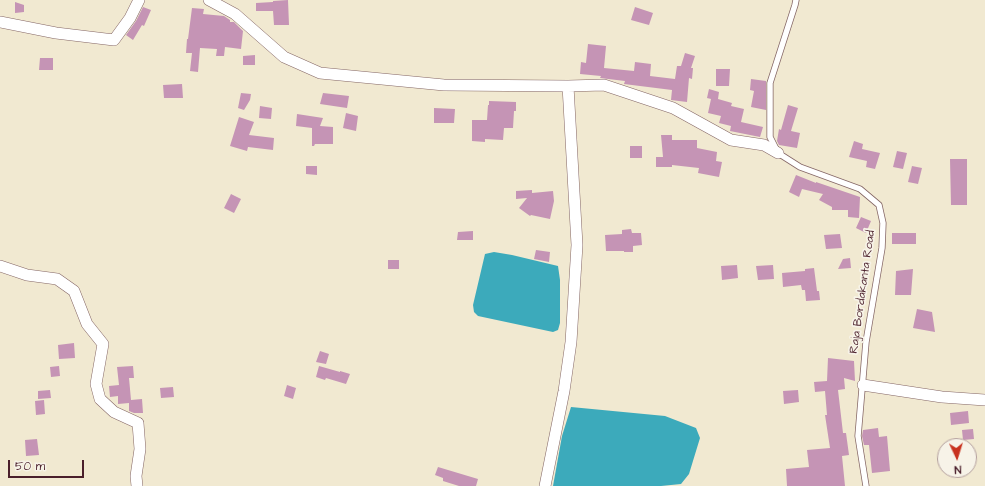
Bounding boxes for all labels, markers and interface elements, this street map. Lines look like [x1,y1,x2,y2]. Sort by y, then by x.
street label: Raja Bordakanta Road [847,229,879,355]
north arrow [937,438,977,478]
scale bar [10,452,86,478]
text: 50 m [15,458,45,475]
text: N [954,462,962,477]

